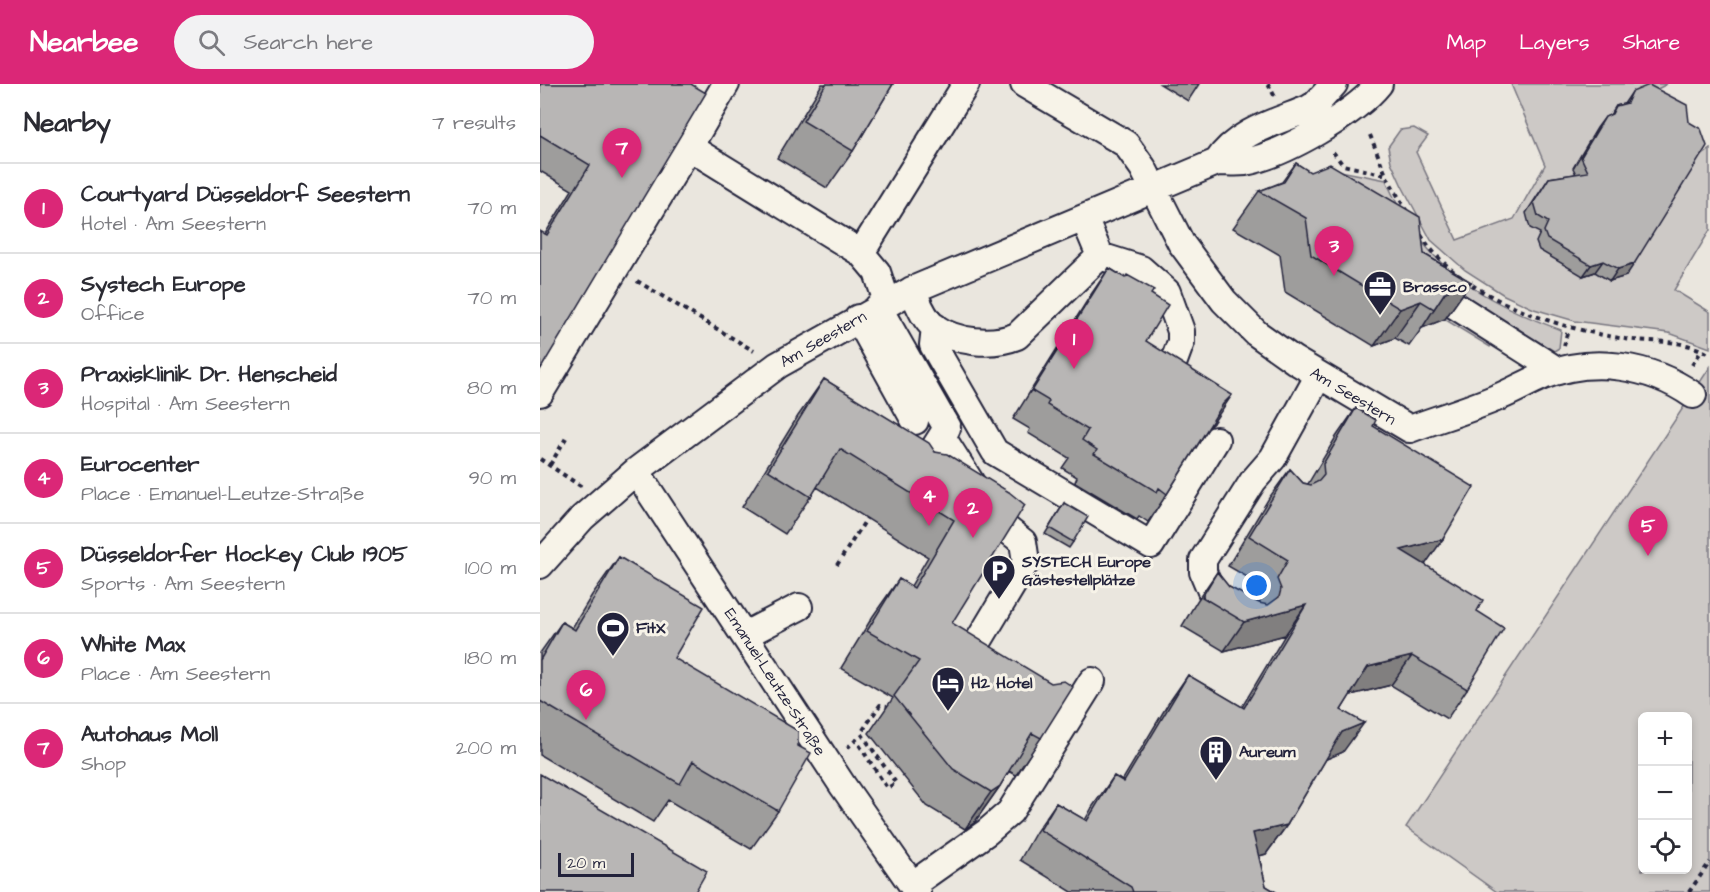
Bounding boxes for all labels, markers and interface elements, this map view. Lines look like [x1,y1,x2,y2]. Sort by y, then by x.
search box [174,15,594,69]
text: Nearbee [30,23,138,62]
icon: search [195,26,228,59]
text: Search here [243,27,373,58]
text: Map [1446,28,1486,57]
text: Layers [1519,28,1589,57]
text: Share [1622,28,1680,57]
text: Nearby [24,105,111,141]
text: 7 results [432,109,516,137]
pin: 7 [602,128,641,178]
text: Courtyard Düsseldorf Seestern [81,179,410,210]
text: 1 [42,194,45,222]
text: 70 m [468,194,516,222]
text: Hotel · Am Seestern [81,210,266,238]
pin: 3 [1314,226,1354,276]
text: Systech Europe [81,269,246,300]
office icon: Brassco [1362,269,1398,316]
place label: Brassco [1403,276,1468,298]
text: 2 [38,284,49,312]
text: 70 m [468,284,516,312]
text: Office [81,300,145,328]
street label: Am Seestern [776,305,870,373]
pin: 1 [1054,320,1094,369]
text: Praxisklinik Dr. Henscheid [81,359,337,390]
street label: Am Seestern [1306,362,1400,430]
text: 3 [38,374,49,402]
text: 80 m [467,374,516,402]
text: Hospital · Am Seestern [81,390,290,418]
text: Eurocenter [81,449,199,480]
text: 4 [37,464,50,492]
text: 90 m [468,464,516,492]
pin: 4 [910,476,948,526]
text: Place · Emanuel-Leutze-Straße [81,480,364,508]
pin: 2 [954,488,992,538]
pin: 5 [1628,506,1668,556]
text: Düsseldorfer Hockey Club 1905 [81,539,408,570]
place label: SYSTECH Europe Gästestellplätze [1021,551,1151,591]
parking icon: SYSTECH Europe Gästestellplätze [981,553,1017,600]
text: 5 [36,554,51,582]
text: 100 m [465,554,516,582]
text: Sports · Am Seestern [81,570,285,598]
your location [1242,571,1271,600]
street label: Emanuel-Leutze-Straße [719,604,831,760]
sports icon: FitX [595,610,631,657]
place label: FitX [636,617,666,639]
text: White Max [81,629,185,660]
text: 6 [37,644,50,672]
text: 180 m [464,644,516,672]
text: Place · Am Seestern [81,660,270,688]
hotel icon: H2 Hotel [930,665,966,712]
pin: 6 [566,670,606,720]
place label: H2 Hotel [971,672,1033,694]
map controls [1638,712,1692,874]
button: + [1638,712,1692,766]
text: Autohaus Moll [81,719,218,750]
text: 7 [37,734,50,762]
text: 200 m [456,734,516,762]
building icon: Aureum [1198,734,1234,781]
place label: Aureum [1239,741,1296,763]
text: Shop [81,750,126,778]
button: − [1638,766,1692,820]
button: locate [1638,820,1692,874]
scale bar [558,850,634,878]
text: 20 m [567,852,605,874]

